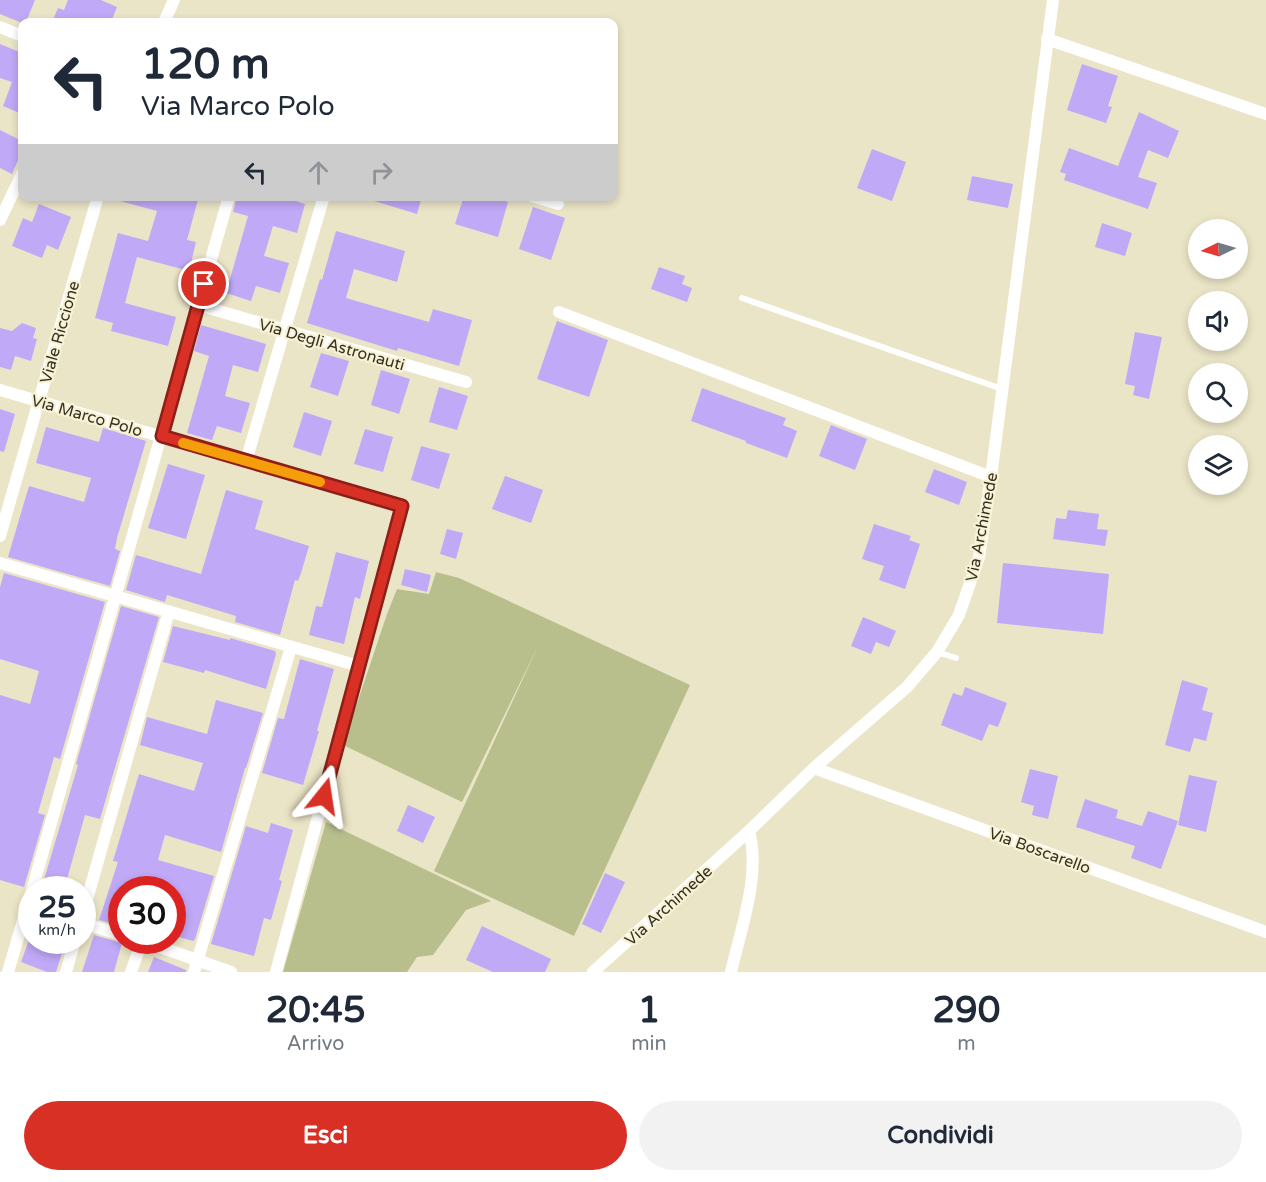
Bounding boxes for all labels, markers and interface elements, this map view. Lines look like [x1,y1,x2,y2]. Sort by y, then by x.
text: 120 m [141,39,270,90]
icon: left [42,42,120,120]
text: Via Marco Polo [141,90,335,123]
icon: left [239,156,272,189]
icon: ahead [302,156,335,189]
icon: right [365,156,398,189]
north arrow [1188,219,1248,279]
map controls [1188,219,1248,495]
pin [178,258,229,309]
icon: arrive [187,267,220,300]
street label: Viale Riccione [36,279,84,386]
button: sound [1188,291,1248,351]
street label: Via Degli Astronauti [256,315,407,375]
button: search [1188,363,1248,423]
street label: Via Marco Polo [29,391,145,441]
button: layers [1188,435,1248,495]
street label: Via Archimede [962,471,1002,584]
position arrow [292,764,356,828]
street label: Via Boscarello [986,823,1093,879]
street label: Via Archimede [621,861,717,950]
speed limit sign: 30 [108,876,186,954]
text: 25 [38,889,76,926]
text: km/h [38,921,76,939]
text: 20:45 [266,989,366,1032]
text: 1 [638,989,660,1032]
text: 290 [932,989,1000,1032]
text: Arrivo [287,1032,344,1056]
text: min [631,1032,667,1056]
text: m [957,1032,976,1056]
button: Esci [24,1101,627,1170]
button: Condividi [639,1101,1242,1170]

